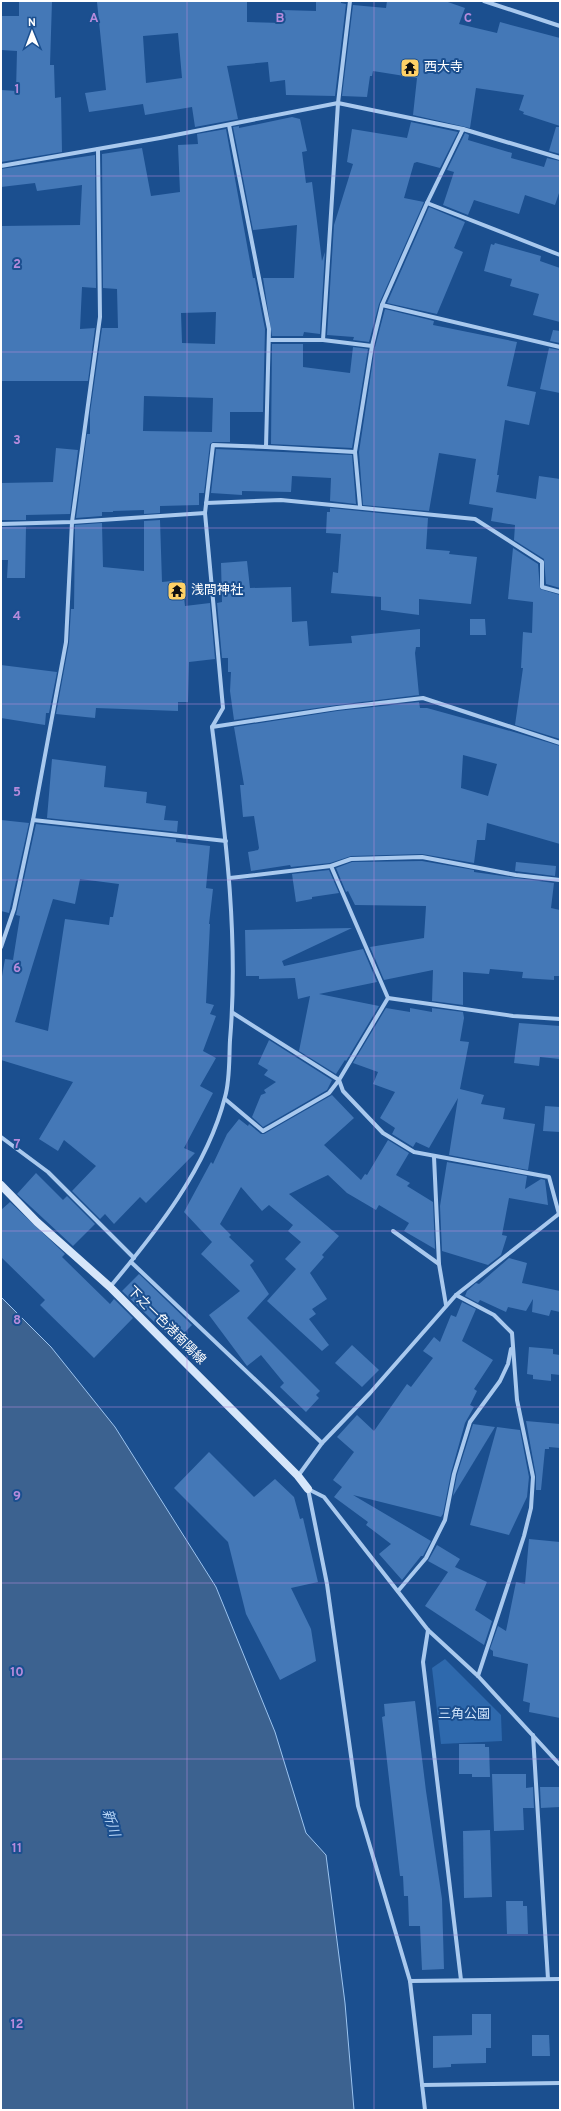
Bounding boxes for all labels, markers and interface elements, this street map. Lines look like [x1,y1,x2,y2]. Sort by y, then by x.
text: A [89,11,99,27]
text: B [276,11,285,27]
text: C [464,11,472,27]
north arrow [12,12,52,52]
text: N [28,16,36,30]
temple icon: 西大寺 [399,57,421,79]
place label: 西大寺 [424,60,463,76]
text: 1 [14,82,20,98]
text: 2 [13,257,21,273]
text: 3 [13,433,21,449]
temple icon: 浅間神社 [166,580,188,602]
place label: 浅間神社 [191,582,243,599]
text: 4 [13,609,21,625]
text: 5 [13,785,21,801]
text: 6 [13,961,21,977]
text: 7 [14,1137,21,1153]
street label: 下之一色港南陽線 [124,1283,209,1368]
text: 8 [13,1313,21,1329]
text: 9 [13,1489,21,1505]
text: 10 [10,1665,24,1681]
park label: 三角公園 [438,1707,490,1723]
water label: 新川 [98,1807,123,1841]
text: 11 [12,1841,22,1857]
text: 12 [10,2017,24,2033]

